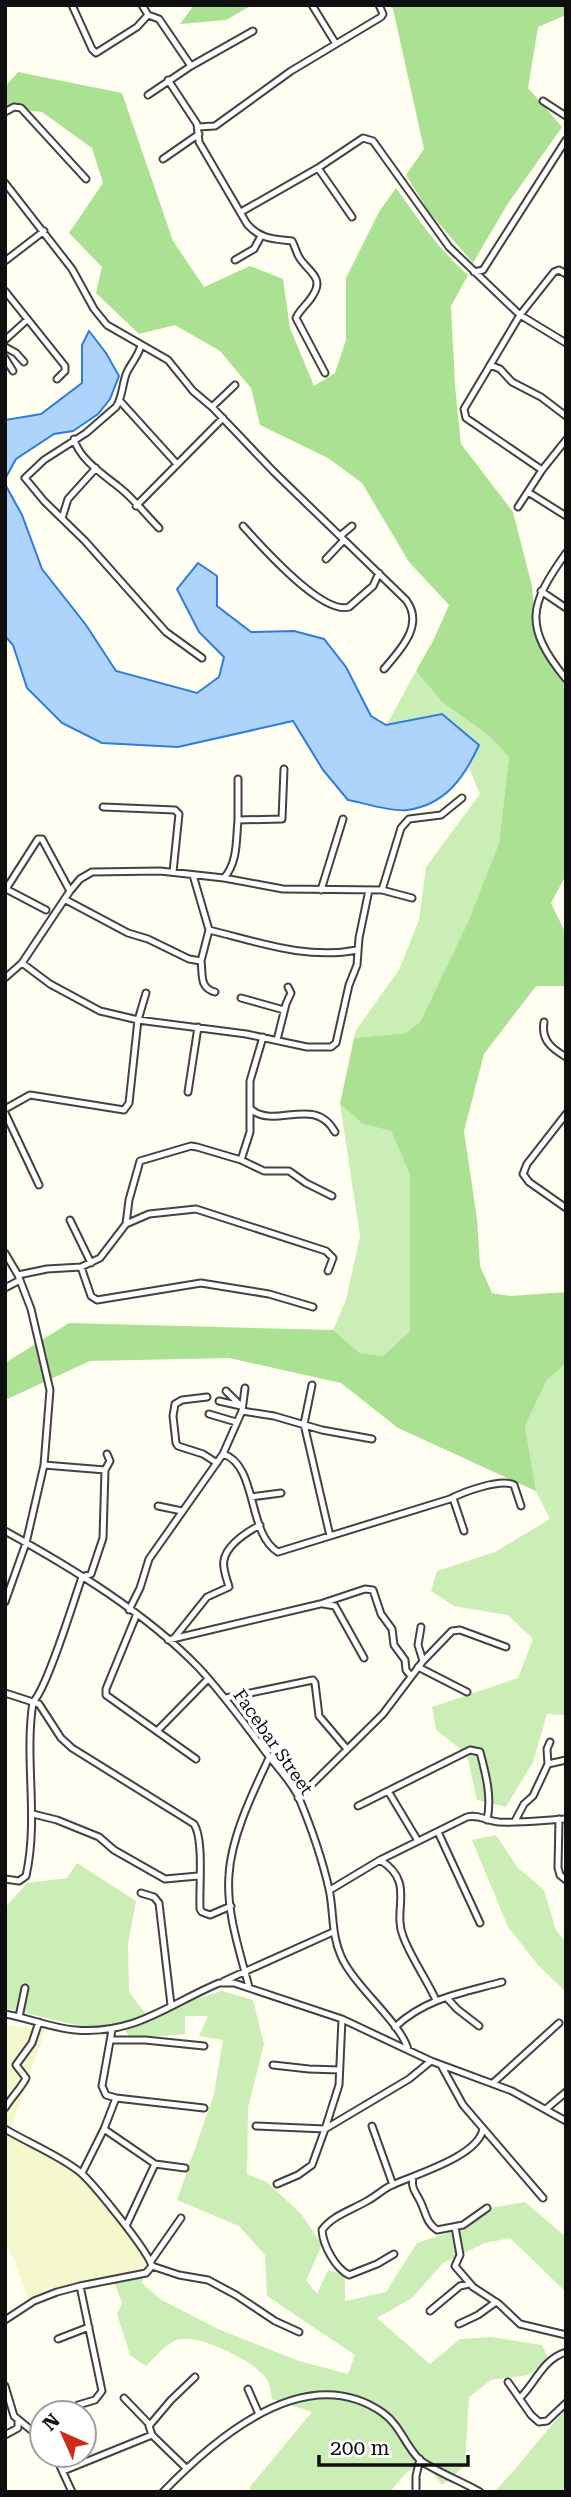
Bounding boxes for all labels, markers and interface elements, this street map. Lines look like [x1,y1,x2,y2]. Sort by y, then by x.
street label: Facebar Street [229,1685,318,1799]
north arrow [28,2399,98,2469]
text: N [38,2409,65,2436]
scale bar [319,2424,468,2468]
text: 200 m [330,2436,390,2460]

